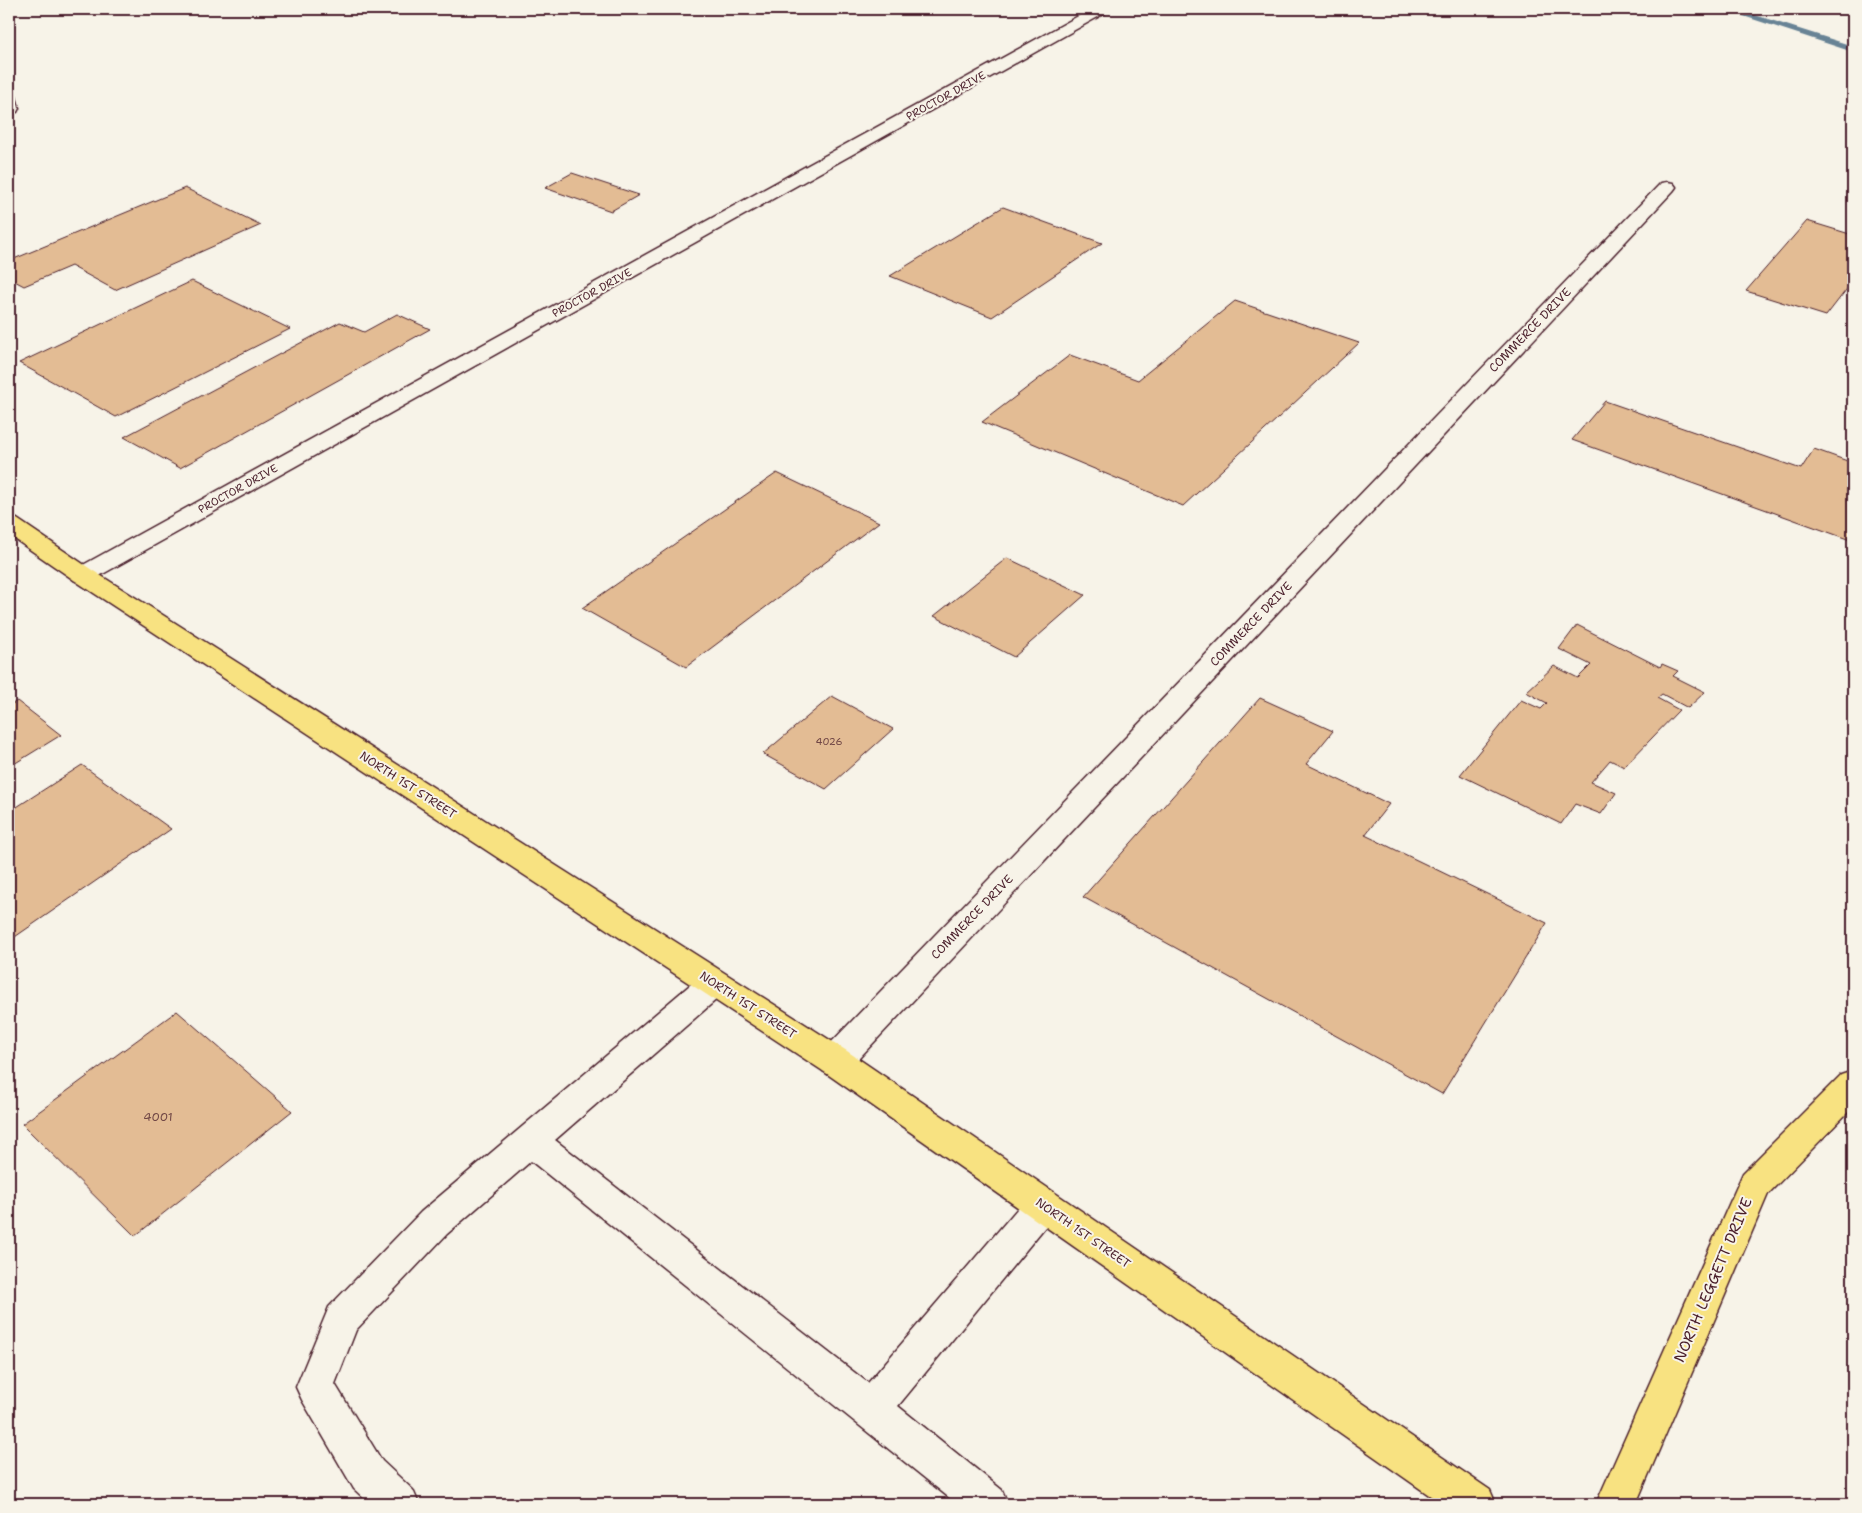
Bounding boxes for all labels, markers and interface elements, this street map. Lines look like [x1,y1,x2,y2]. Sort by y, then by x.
street label: PROCTOR DRIVE [904,68,989,124]
street label: PROCTOR DRIVE [550,265,635,321]
street label: COMMERCE DRIVE [1485,284,1575,376]
street label: PROCTOR DRIVE [196,461,281,517]
street label: COMMERCE DRIVE [1206,578,1296,670]
house number: 4026 [816,735,842,748]
street label: NORTH 1ST STREET [356,748,460,823]
street label: COMMERCE DRIVE [927,871,1017,963]
street label: NORTH 1ST STREET [696,968,800,1043]
house number: 4001 [143,1109,173,1125]
street label: NORTH 1ST STREET [1032,1194,1134,1272]
street label: NORTH LEGGETT DRIVE [1669,1195,1757,1365]

